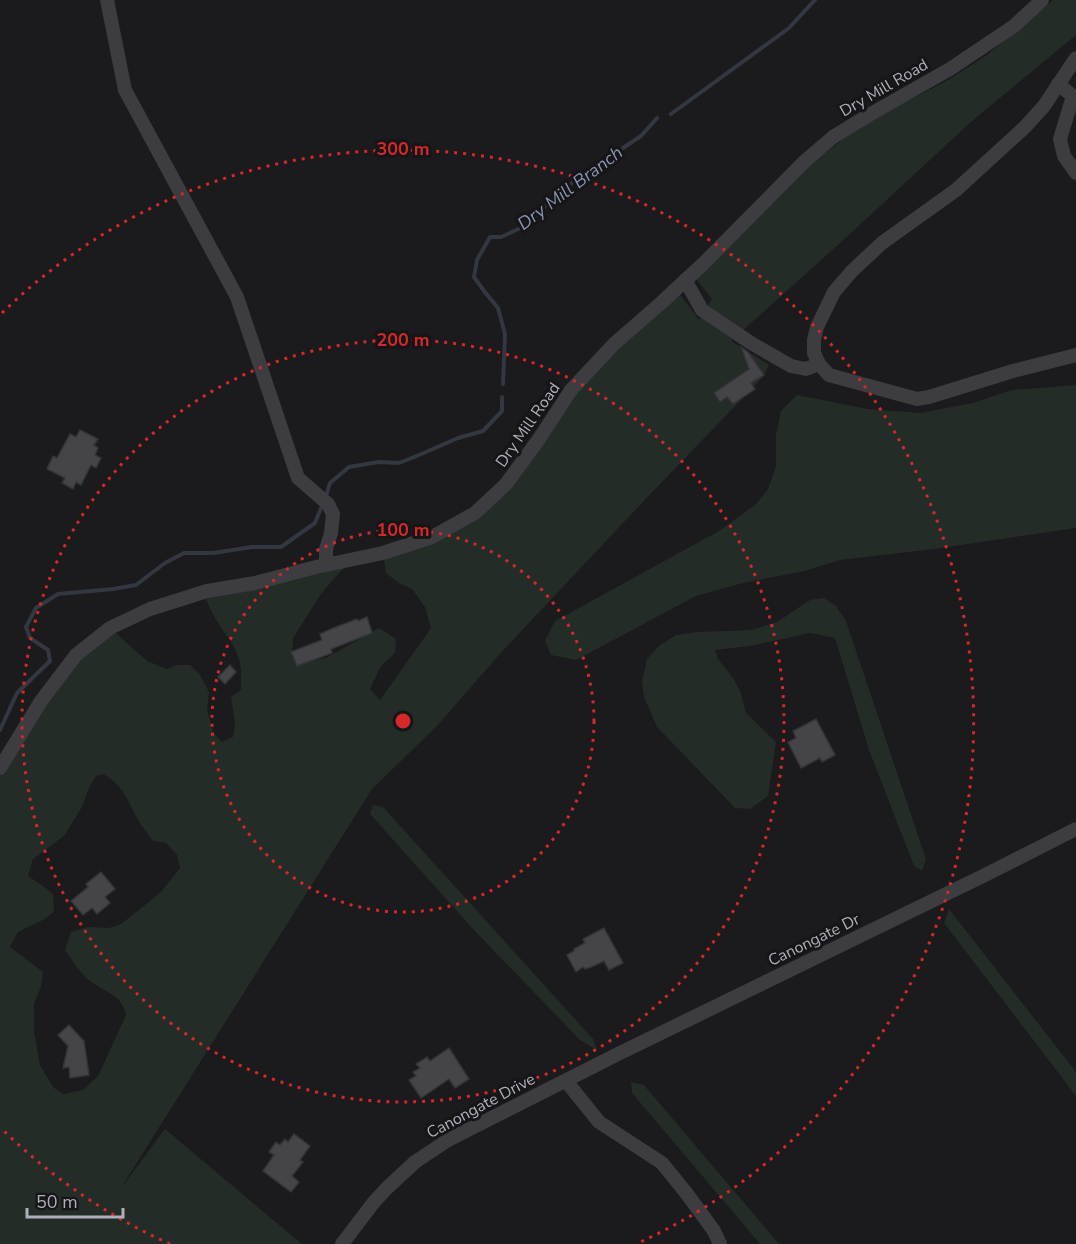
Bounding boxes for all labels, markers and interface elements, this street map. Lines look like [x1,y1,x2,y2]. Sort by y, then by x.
street label: Dry Mill Road [836,54,932,122]
text: 300 m [376,137,430,161]
water label: Dry Mill Branch [512,141,628,235]
text: 200 m [376,328,430,352]
street label: Dry Mill Road [491,378,565,472]
text: 100 m [376,518,430,542]
centre of rings [393,711,413,731]
street label: Canongate Dr [764,908,864,972]
street label: Canongate Drive [423,1068,539,1144]
scale bar [27,1181,123,1219]
text: 50 m [36,1190,78,1214]

